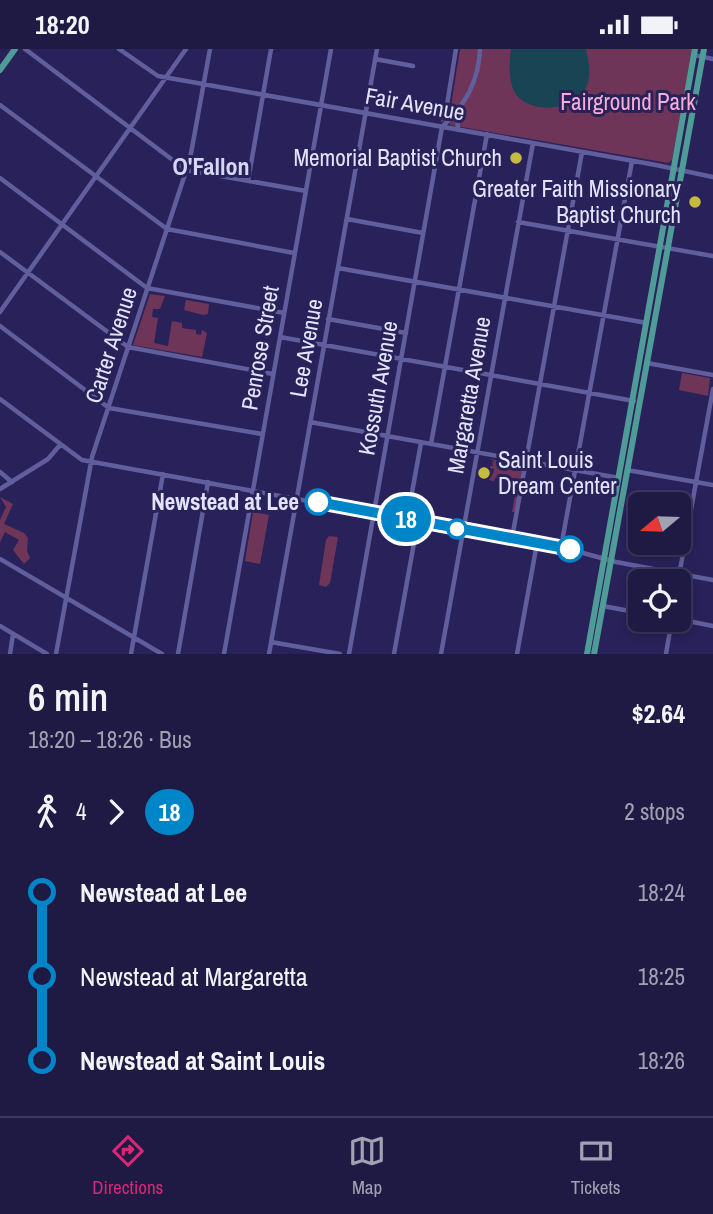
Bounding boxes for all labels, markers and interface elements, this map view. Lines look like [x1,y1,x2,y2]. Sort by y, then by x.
text: 18:20 [35,7,90,42]
street label: Fair Avenue [363,80,467,127]
park label: Fairground Park [560,86,696,117]
place label: Memorial Baptist Church [293,142,502,173]
district label: O'Fallon [173,150,250,182]
marker: Memorial Baptist Church [508,150,524,166]
place label: Greater Faith Missionary Baptist Church [472,173,682,230]
marker: Greater Faith Missionary Baptist Church [687,194,703,210]
street label: Carter Avenue [77,283,144,407]
street label: Penrose Street [233,283,286,413]
street label: Lee Avenue [282,296,329,400]
street label: Margaretta Avenue [439,314,498,476]
street label: Kossuth Avenue [350,318,405,458]
place label: Saint Louis Dream Center [498,444,617,501]
marker: Saint Louis Dream Center [476,465,492,481]
place label: Newstead at Lee [151,486,299,517]
marker: Newstead at Lee [305,489,331,515]
north arrow [628,492,691,555]
map controls [628,492,691,632]
line badge: 18 [374,496,438,542]
text: 18 [395,503,417,535]
unlabelled marker [447,519,467,539]
unlabelled marker [557,536,583,562]
button: locate [628,569,691,632]
text: 6 min [28,672,108,723]
text: $2.64 [632,696,685,731]
text: 18:20 – 18:26 · Bus [28,724,192,755]
icon: walk [28,793,66,831]
icon: forward [97,793,135,831]
text: 4 [76,796,87,827]
text: 18 [159,796,180,828]
text: 2 stops [624,796,685,827]
text: Newstead at Lee [80,875,247,910]
text: 18:24 [638,877,685,908]
text: Newstead at Margaretta [80,959,308,994]
text: 18:25 [638,961,685,992]
text: Newstead at Saint Louis [80,1043,325,1078]
text: 18:26 [638,1045,685,1076]
tab: Directions [92,1132,163,1200]
tab: Map [348,1132,386,1200]
tab: Tickets [571,1132,621,1200]

